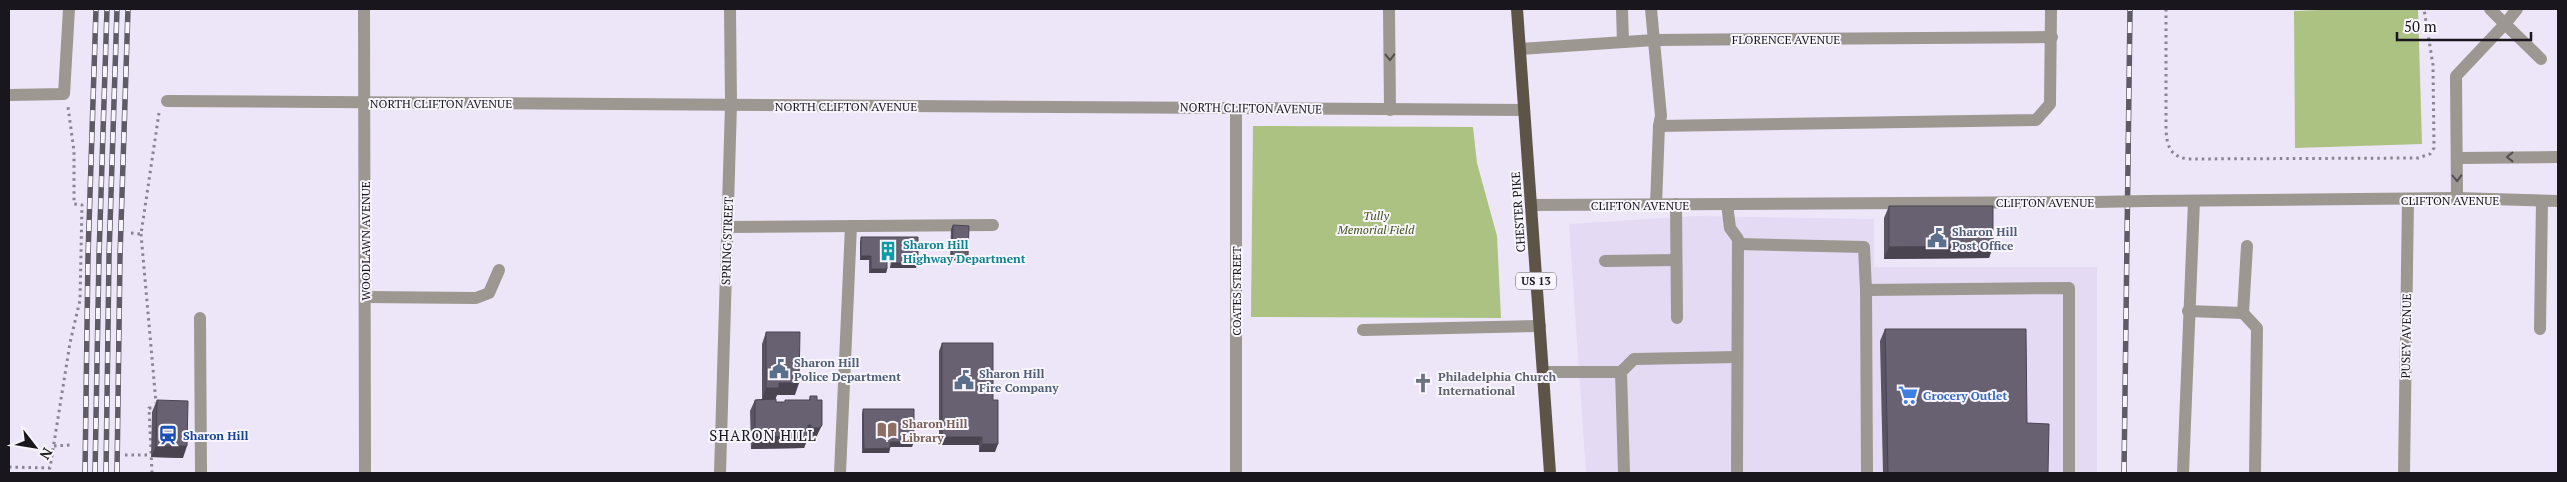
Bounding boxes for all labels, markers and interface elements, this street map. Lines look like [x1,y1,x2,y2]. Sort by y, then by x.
scale bar [2397,10,2531,42]
text: 50 m [2404,16,2437,36]
street label: FLORENCE AVENUE [1732,32,1840,47]
one-way arrow [1385,54,1395,62]
street label: NORTH CLIFTON AVENUE [370,96,512,111]
street label: NORTH CLIFTON AVENUE [775,99,917,114]
street label: NORTH CLIFTON AVENUE [1180,99,1322,117]
one-way arrow [2505,152,2513,162]
street label: CHESTER PIKE [1508,171,1528,253]
one-way arrow [2452,174,2462,182]
street label: WOODLAWN AVENUE [358,181,373,301]
street label: CLIFTON AVENUE [2401,193,2499,208]
street label: CLIFTON AVENUE [1996,195,2094,210]
street label: SPRING STREET [718,196,736,285]
street label: CLIFTON AVENUE [1591,198,1689,213]
park label: Tully Memorial Field [1337,208,1415,237]
place label: Sharon Hill Post Office [1952,224,2018,253]
public building icon: Sharon Hill Post Office [1926,227,1948,249]
place label: Sharon Hill Highway Department [903,237,1026,266]
building icon: Sharon Hill Highway Department [877,240,899,262]
street label: COATES STREET [1229,246,1244,336]
road number: US 13 [1516,272,1556,290]
street label: PUSEY AVENUE [2398,293,2414,379]
place label: Sharon Hill Police Department [794,355,901,384]
public building icon: Sharon Hill Police Department [768,358,790,380]
place label: Sharon Hill Fire Company [979,366,1059,395]
public building icon: Sharon Hill Fire Company [953,369,975,391]
place label: Philadelphia Church International [1438,369,1556,398]
church icon: Philadelphia Church International [1412,372,1434,394]
supermarket icon: Grocery Outlet [1897,384,1919,406]
place label: Grocery Outlet [1923,388,2007,403]
place label: Sharon Hill Library [902,416,968,445]
library icon: Sharon Hill Library [876,419,898,441]
north arrow [10,422,60,472]
station icon: Sharon Hill [157,424,179,446]
district label: SHARON HILL [709,425,817,445]
place label: Sharon Hill [183,428,249,443]
text: N [35,445,57,464]

